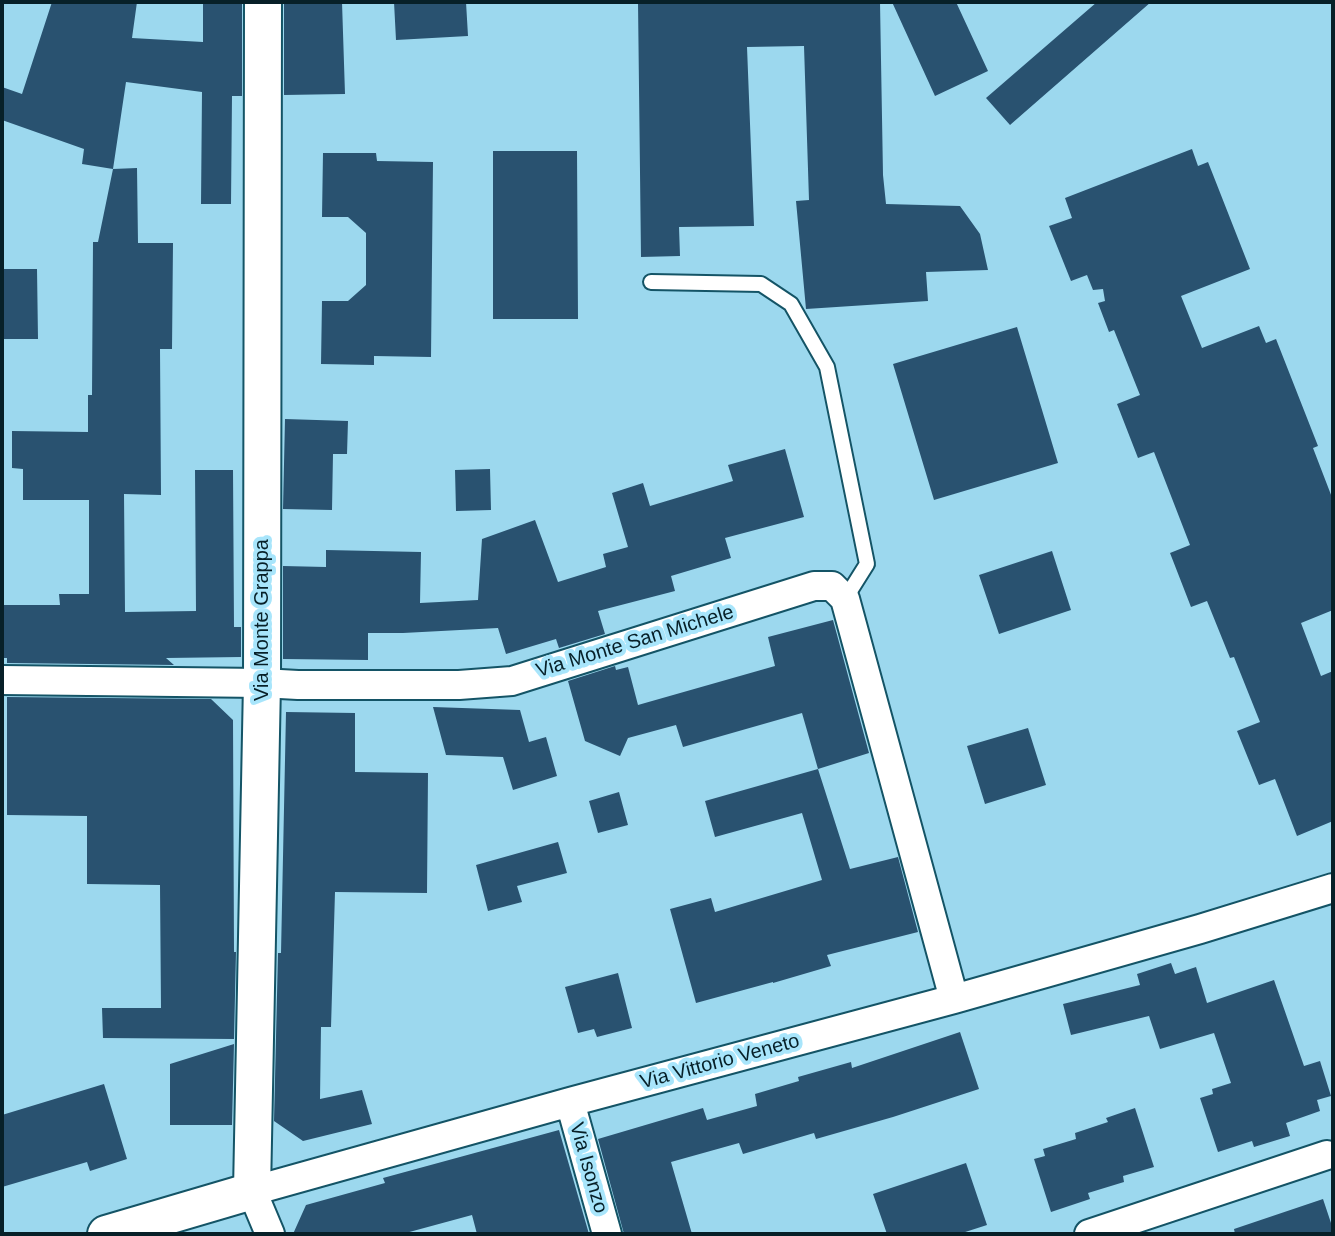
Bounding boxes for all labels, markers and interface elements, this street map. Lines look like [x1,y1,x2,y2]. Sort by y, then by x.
street label: Via Monte Grappa [250,539,274,701]
street label: Via Monte San Michele [533,601,737,683]
street label: Via Vittorio Veneto [638,1029,802,1095]
street label: Via Isonzo [564,1120,612,1216]

